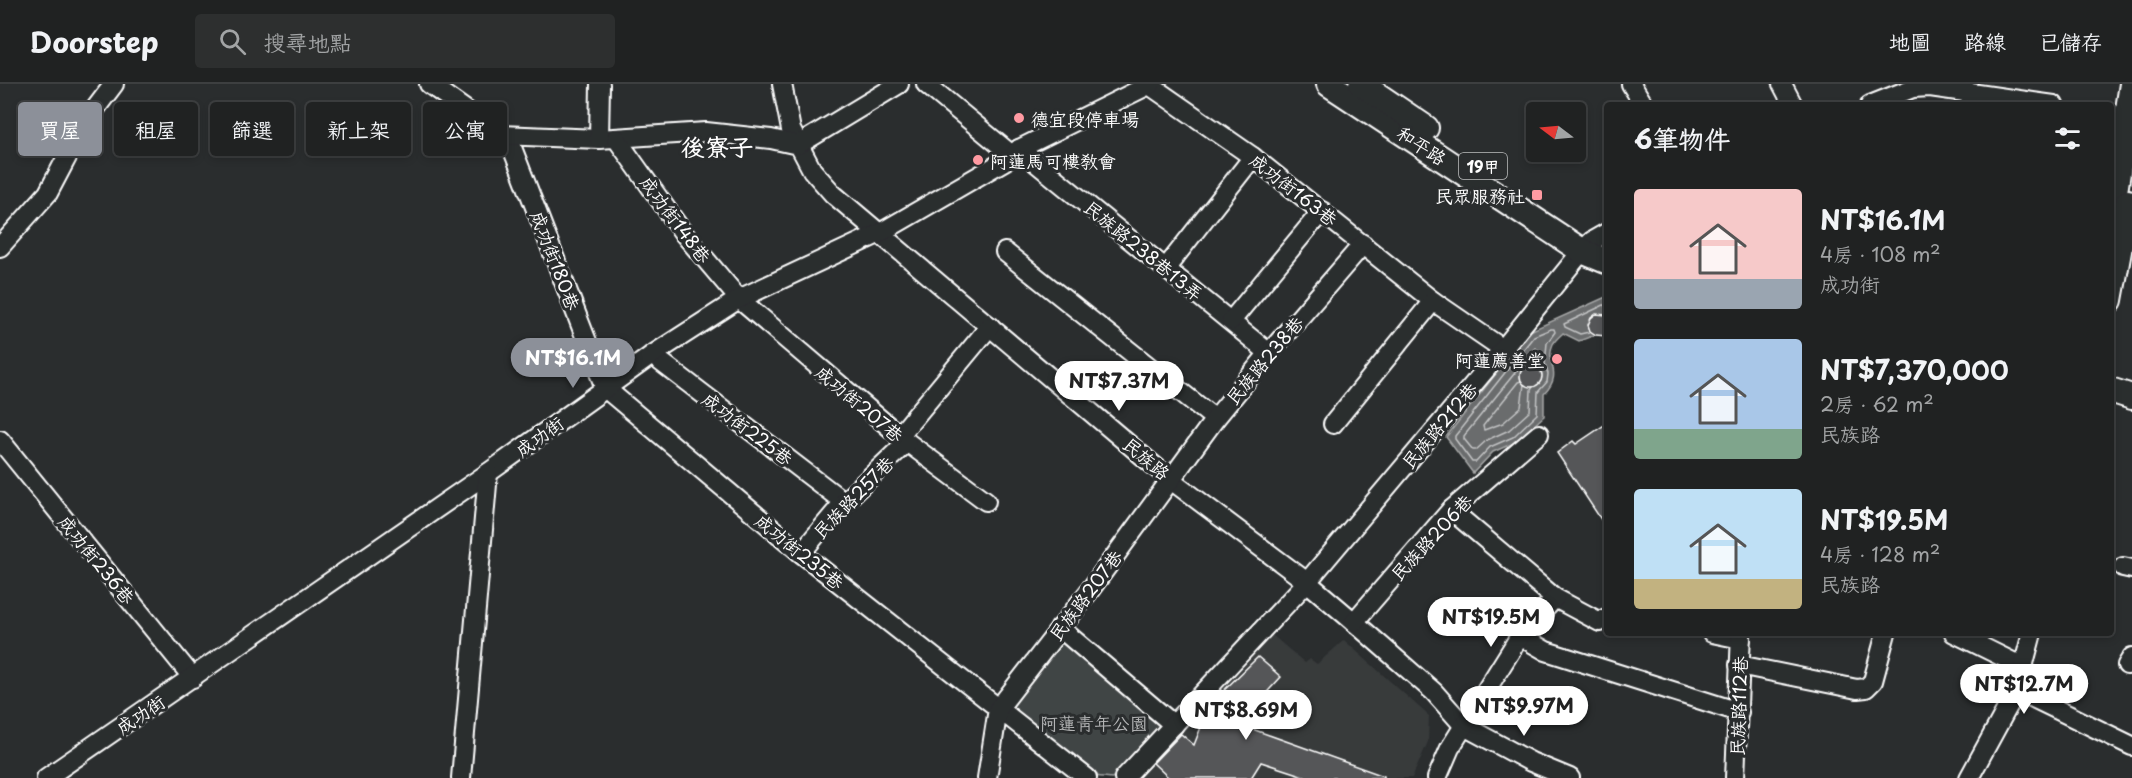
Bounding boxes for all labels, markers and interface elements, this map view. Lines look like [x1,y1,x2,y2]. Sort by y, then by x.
search box [195,14,615,68]
text: Doorstep [30,20,159,63]
icon: search [216,25,249,58]
text: 搜尋地點 [264,25,352,58]
text: 地圖 [1889,25,1931,57]
text: 路線 [1964,25,2006,57]
text: 已儲存 [2039,25,2102,57]
chip: 買屋 [18,102,102,156]
chip: 租屋 [114,102,198,156]
chip: 篩選 [210,102,294,156]
chip: 新上架 [306,102,411,156]
chip: 公寓 [423,102,507,156]
north arrow [1526,102,1586,162]
map controls [1526,102,1586,162]
place label: 德宜段停車場 [1031,105,1139,132]
marker: 德宜段停車場 [1012,111,1026,125]
street label: 和平路 [1392,119,1452,171]
text: 6筆物件 [1634,119,1730,158]
icon: filters [2051,122,2084,155]
district label: 後寮子 [681,128,753,164]
street label: 成功街163巷 [1244,146,1344,232]
place label: 阿蓮馬可樓教會 [990,147,1116,174]
marker: 阿蓮馬可樓教會 [971,153,985,167]
road number: 19甲 [1459,153,1507,179]
street label: 成功街148巷 [634,170,718,268]
place label: 民眾服務社 [1435,182,1525,209]
marker: 民眾服務社 [1530,188,1544,202]
street label: 民族路238巷13弄 [1079,194,1209,306]
text: NT$16.1M [1820,200,1945,239]
street label: 成功街180巷 [525,206,587,314]
icon: home [1682,213,1754,285]
text: 4房 · 108 m² [1820,239,1941,269]
text: 成功街 [1820,269,1880,299]
street label: 民族路238巷 [1219,310,1309,410]
pin: NT$16.1M [511,338,635,389]
text: NT$16.1M [525,342,621,372]
place label: 阿蓮薦善堂 [1455,346,1545,373]
text: NT$7,370,000 [1820,350,2009,389]
marker: 阿蓮薦善堂 [1550,352,1564,366]
street label: 成功街207巷 [810,358,910,448]
pin: NT$7.37M [1057,361,1181,412]
icon: home [1682,363,1754,435]
text: NT$7.37M [1069,365,1169,395]
street label: 民族路212巷 [1395,376,1483,474]
street label: 成功街225巷 [697,385,799,471]
text: 2房 · 62 m² [1820,389,1934,419]
street label: 成功街 [509,409,569,463]
text: 民族路 [1820,419,1880,449]
street label: 民族路 [1118,430,1176,486]
street label: 民族路257巷 [807,450,899,544]
street label: 民族路206巷 [1384,488,1478,586]
text: NT$19.5M [1820,500,1948,539]
street label: 成功街235巷 [750,507,850,595]
street label: 成功街236巷 [52,508,142,610]
icon: home [1682,513,1754,585]
text: 4房 · 128 m² [1820,539,1940,569]
street label: 民族路207巷 [1042,544,1128,646]
text: 民族路 [1820,569,1880,599]
pin: NT$19.5M [1429,597,1553,648]
text: NT$19.5M [1442,601,1540,631]
street label: 民族路112巷 [1723,656,1753,756]
pin: NT$12.7M [1962,664,2086,715]
text: NT$12.7M [1974,668,2074,698]
pin: NT$9.97M [1462,686,1586,737]
street label: 成功街 [110,688,170,740]
pin: NT$8.69M [1184,690,1308,741]
text: NT$9.97M [1474,690,1574,720]
text: NT$8.69M [1194,694,1298,724]
park label: 阿蓮青年公園 [1040,709,1148,736]

